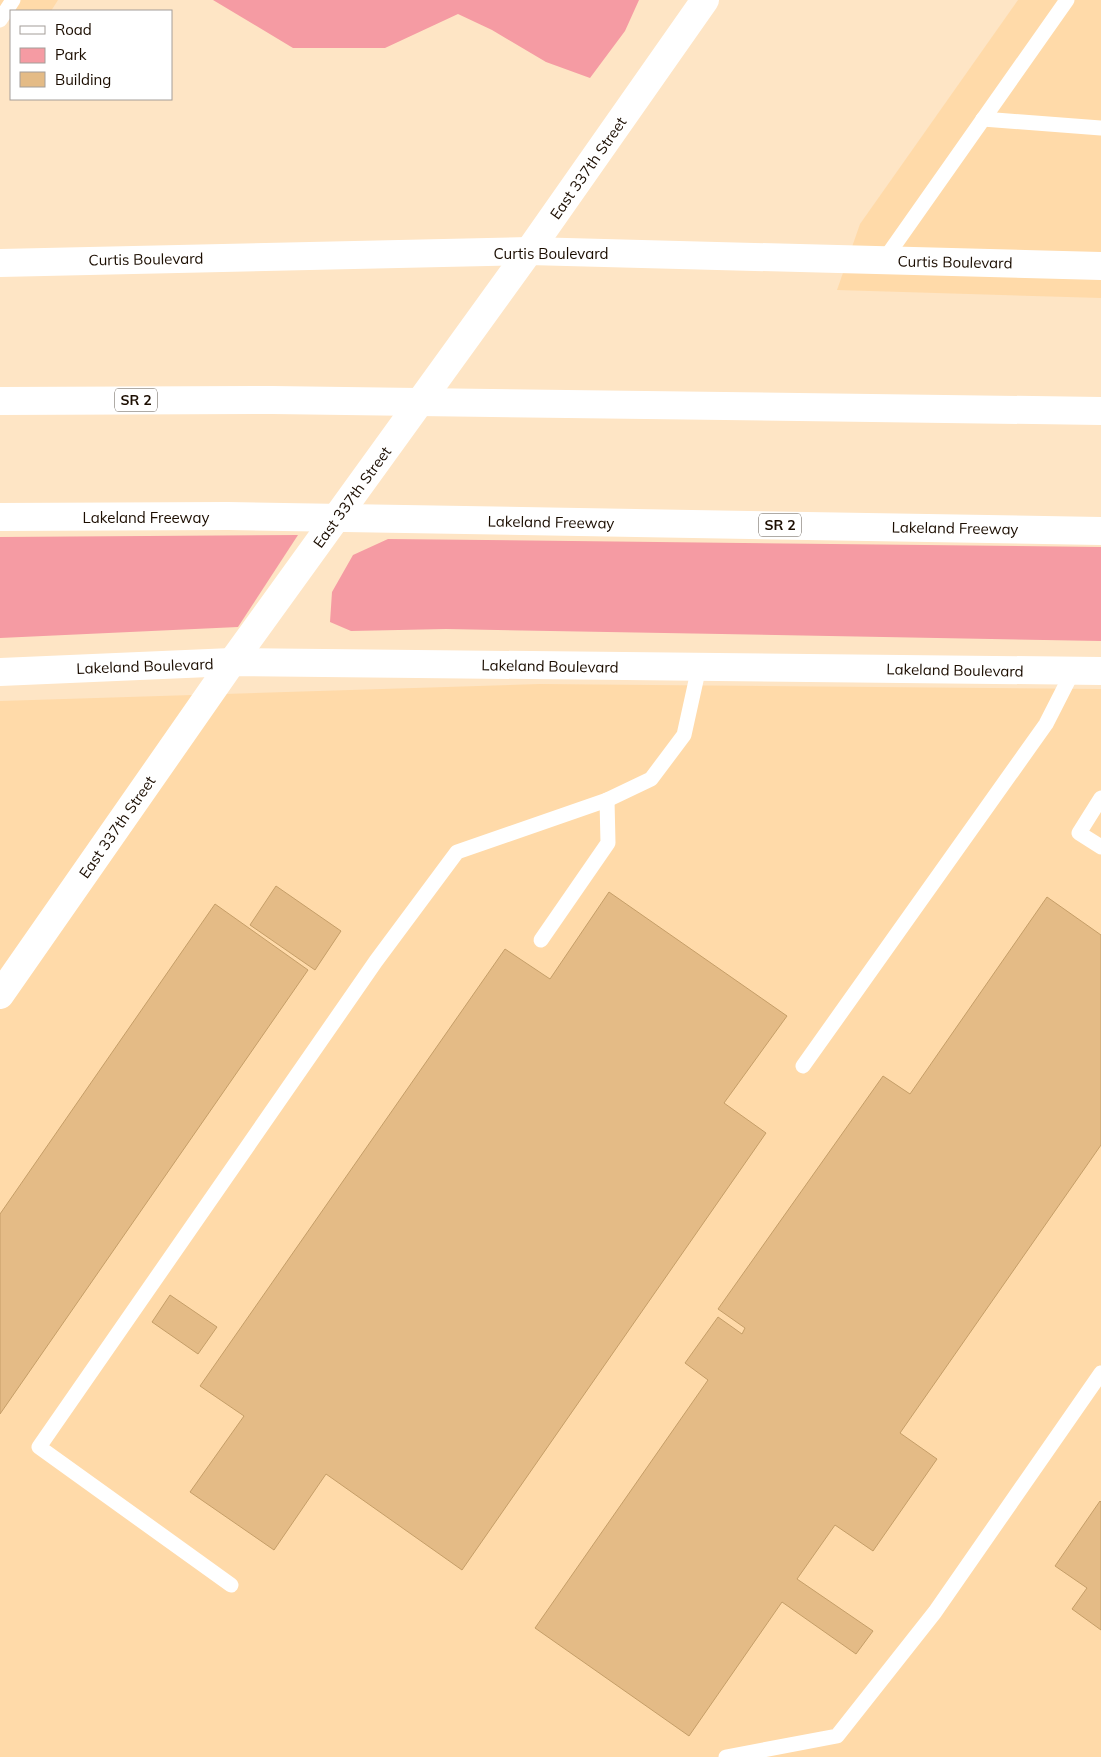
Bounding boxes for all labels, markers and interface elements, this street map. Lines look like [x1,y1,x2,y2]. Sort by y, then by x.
legend [10,10,172,100]
text: Road [55,20,92,39]
text: Park [55,45,87,64]
text: Building [55,70,111,89]
street label: East 337th Street [546,113,630,223]
street label: Curtis Boulevard [494,244,608,263]
street label: Curtis Boulevard [88,248,204,270]
street label: Curtis Boulevard [897,251,1013,273]
road number: SR 2 [115,388,157,412]
street label: East 337th Street [309,443,395,551]
street label: Lakeland Freeway [83,508,209,527]
street label: Lakeland Freeway [487,511,615,533]
road number: SR 2 [759,514,801,536]
street label: Lakeland Freeway [891,517,1019,539]
street label: Lakeland Boulevard [76,654,214,678]
street label: Lakeland Boulevard [481,655,619,677]
street label: Lakeland Boulevard [886,659,1024,681]
street label: East 337th Street [75,772,159,882]

